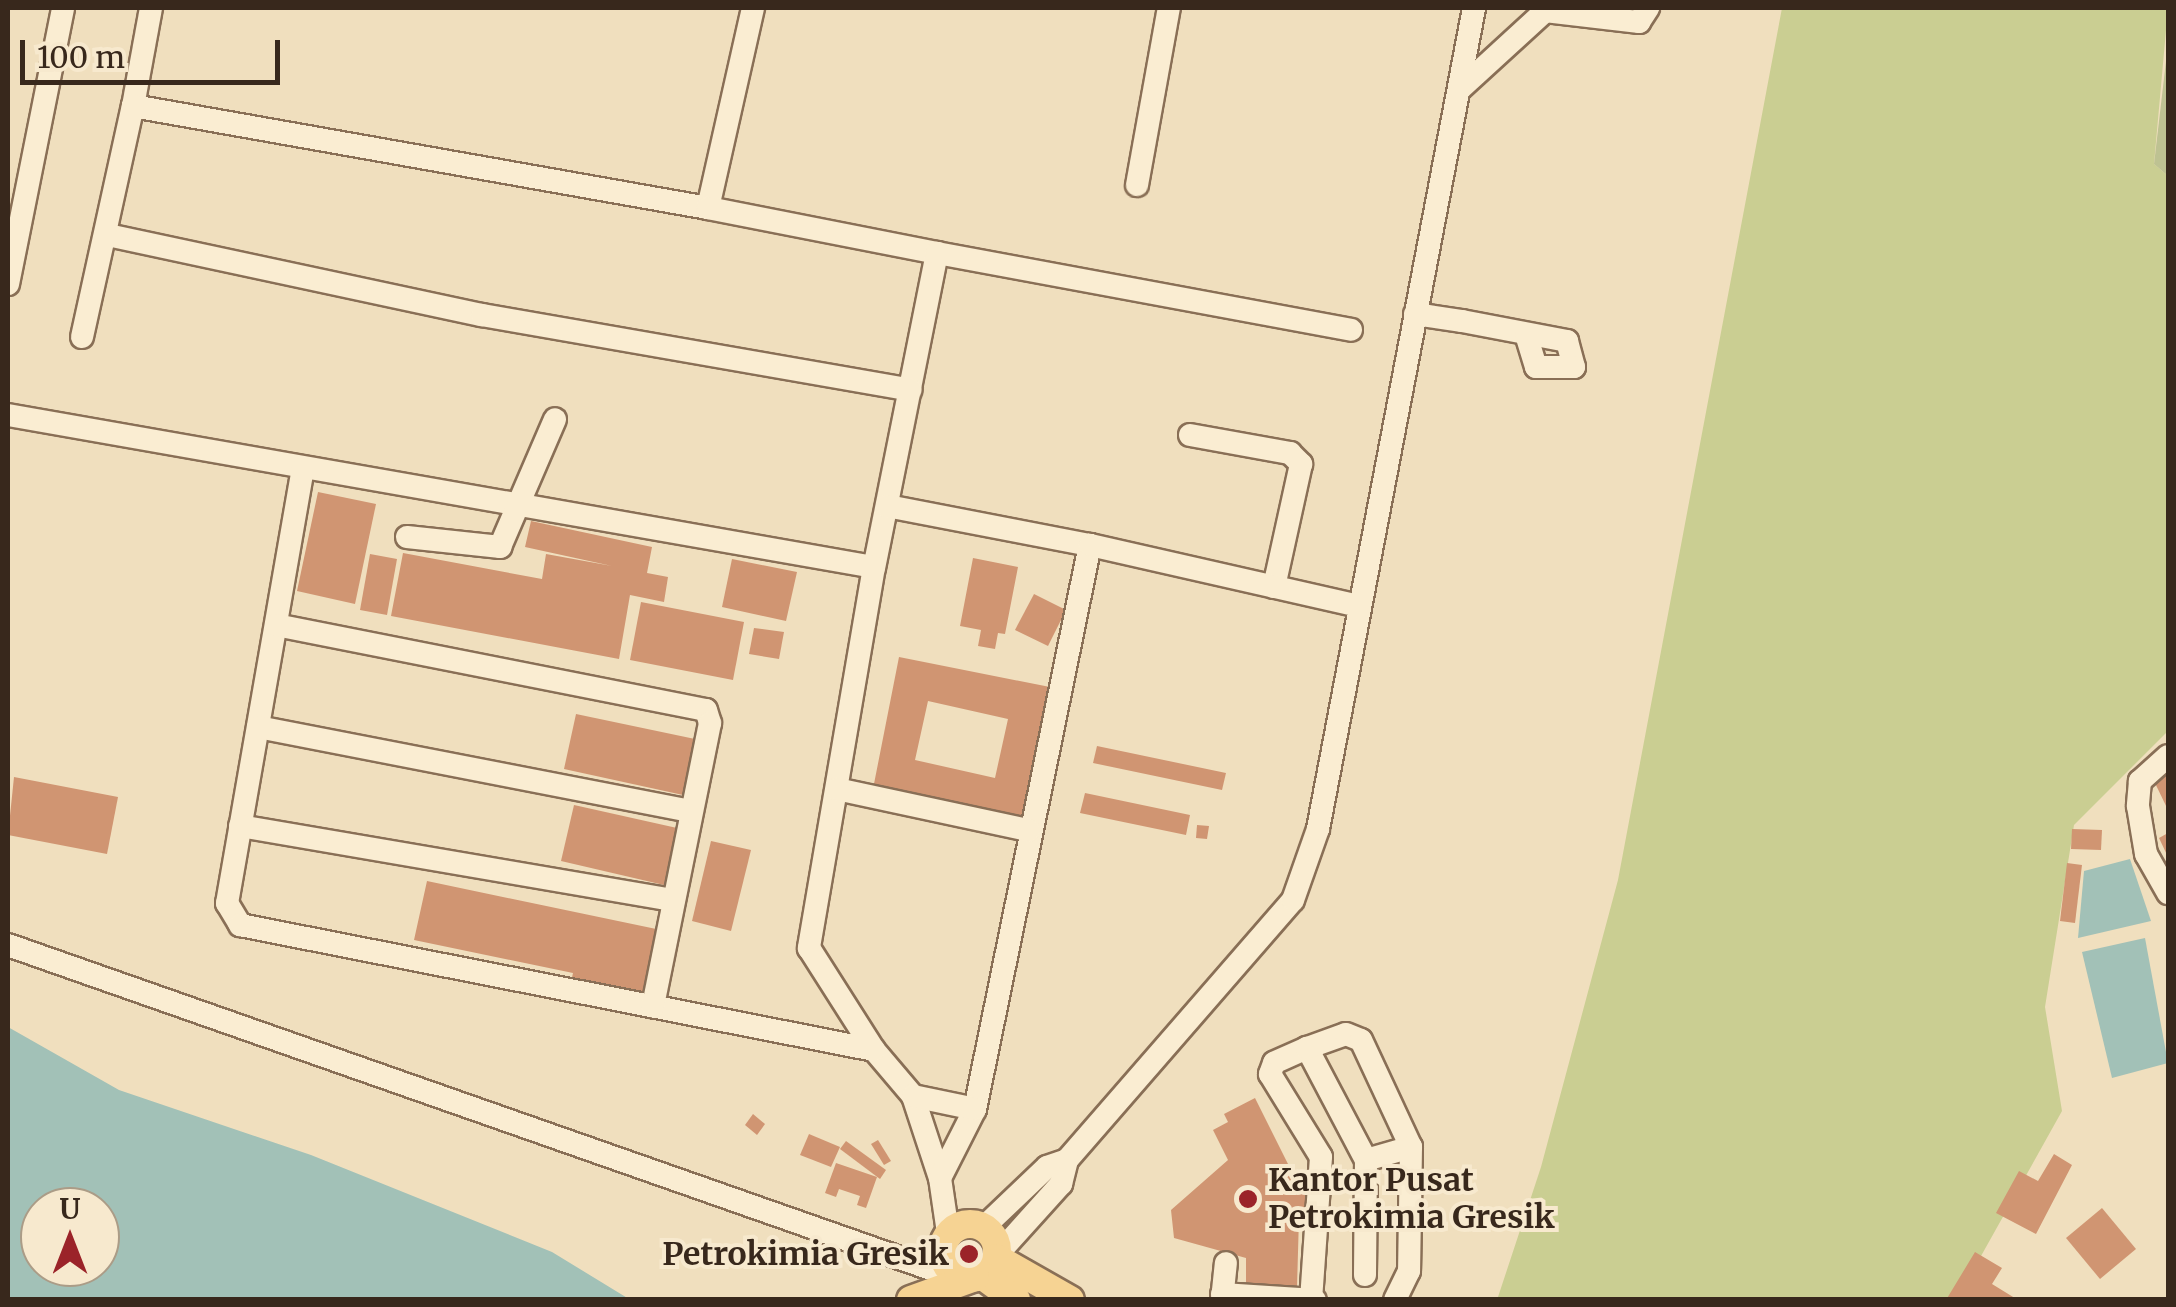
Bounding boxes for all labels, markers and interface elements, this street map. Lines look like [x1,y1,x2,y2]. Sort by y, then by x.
scale bar [25,20,285,82]
text: 100 m [37,38,125,76]
place label: Kantor Pusat Petrokimia Gresik [1268,1162,1555,1237]
north arrow [20,1187,120,1287]
marker: Kantor Pusat Petrokimia Gresik [1237,1188,1259,1210]
text: U [60,1191,80,1227]
place label: Petrokimia Gresik [662,1235,949,1273]
marker: Petrokimia Gresik [958,1243,980,1265]

